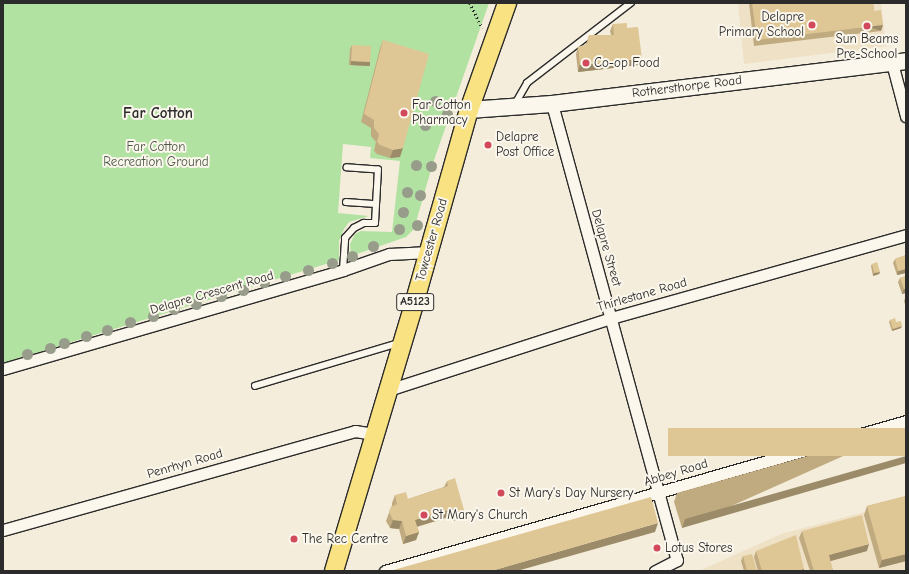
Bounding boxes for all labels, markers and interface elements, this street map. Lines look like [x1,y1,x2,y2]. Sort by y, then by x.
place label: Delapre Primary School [719,10,804,41]
marker: Delapre Primary School [807,20,817,30]
marker: Sun Beams Pre-School [862,21,872,31]
place label: Sun Beams Pre-School [836,32,898,63]
place label: Co-op Food [594,55,660,71]
marker: Co-op Food [581,58,591,68]
street label: Rothersthorpe Road [631,73,743,101]
place label: Far Cotton Pharmacy [412,98,471,129]
district label: Far Cotton [123,105,193,123]
marker: Far Cotton Pharmacy [399,108,409,118]
place label: Delapre Post Office [496,130,554,161]
park label: Far Cotton Recreation Ground [103,140,209,171]
marker: Delapre Post Office [483,140,493,150]
street label: Towcester Road [413,197,451,283]
street label: Delapre Street [588,208,624,288]
street label: Delapre Crescent Road [148,268,276,318]
street label: Thirlestane Road [595,275,689,315]
road number: A5123 [396,292,434,312]
street label: Penrhyn Road [145,446,225,482]
street label: Abbey Road [642,456,710,490]
place label: St Mary's Day Nursery [509,485,633,501]
marker: St Mary's Day Nursery [496,488,506,498]
place label: St Mary's Church [432,507,528,523]
marker: St Mary's Church [419,510,429,520]
place label: The Rec Centre [302,531,388,547]
marker: The Rec Centre [289,534,299,544]
place label: Lotus Stores [665,540,732,556]
marker: Lotus Stores [652,543,662,553]

